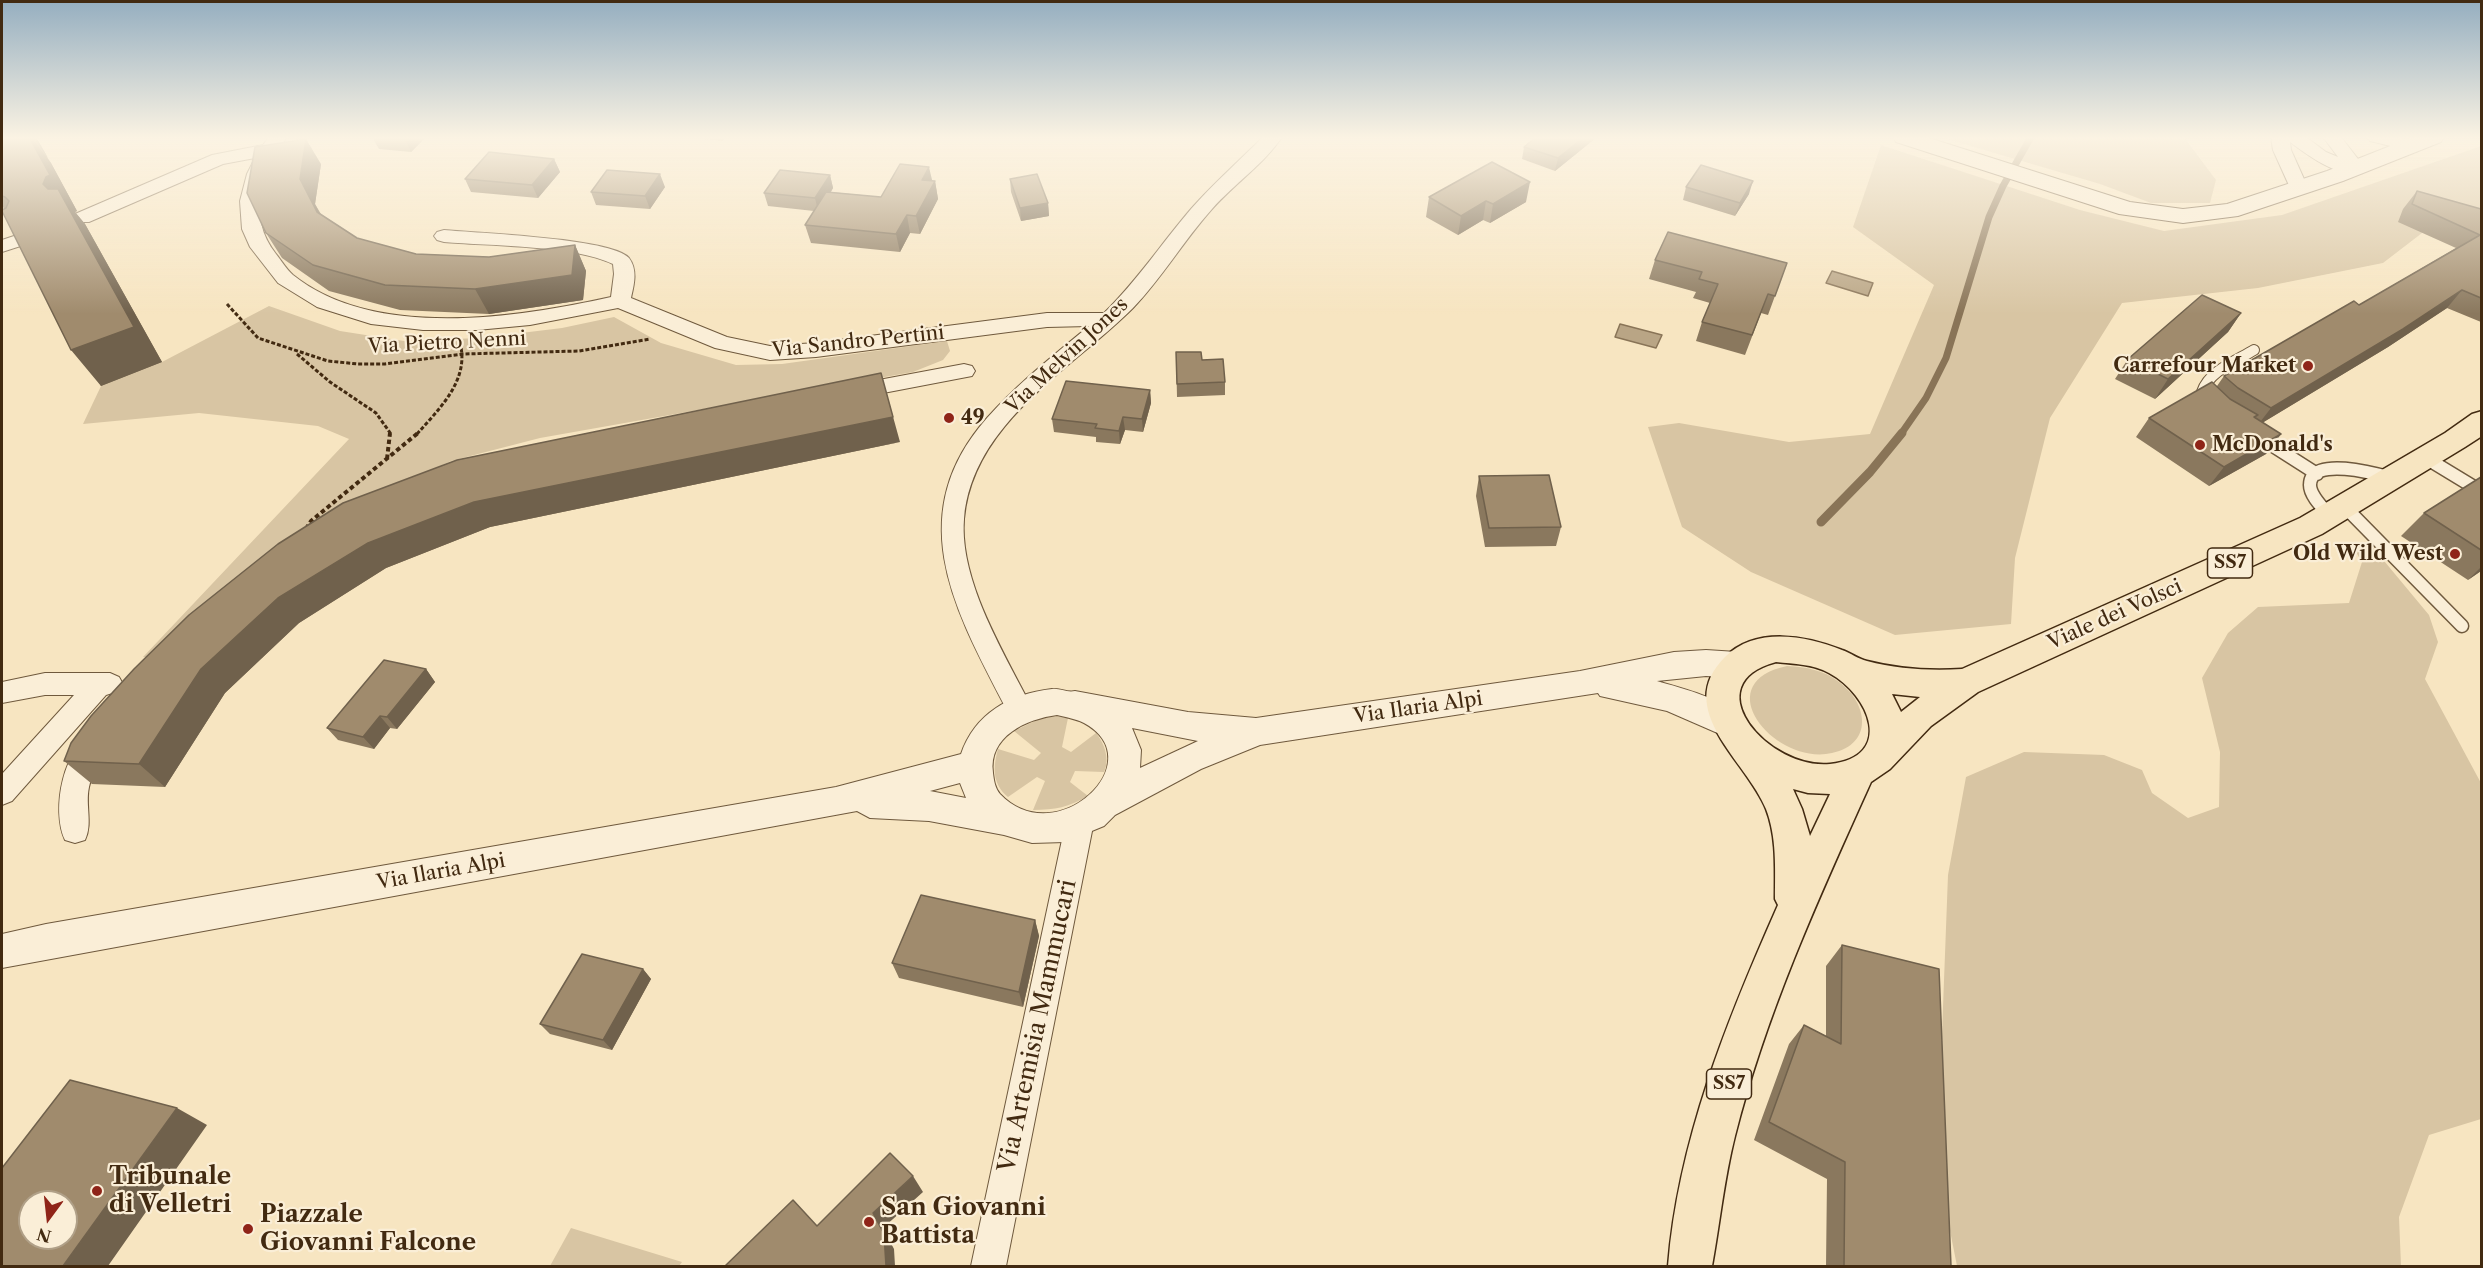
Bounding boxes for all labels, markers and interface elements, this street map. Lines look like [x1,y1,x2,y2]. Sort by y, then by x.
street label: Via Melvin Jones [1001,293,1133,419]
street label: Via Sandro Pertini [771,321,945,363]
street label: Via Pietro Nenni [367,327,527,359]
place label: Carrefour Market [2113,354,2296,378]
marker: Carrefour Market [2301,359,2315,373]
place label: 49 [961,406,985,430]
marker: 49 [942,411,956,425]
place label: McDonald's [2212,433,2333,457]
marker: McDonald's [2193,438,2207,452]
place label: Old Wild West [2293,542,2443,566]
marker: Old Wild West [2448,547,2462,561]
road number: SS7 [2208,548,2252,578]
street label: Viale dei Volsci [2044,575,2186,655]
street label: Via Ilaria Alpi [1352,687,1484,729]
street label: Via Ilaria Alpi [375,849,507,895]
street label: Via Artemisia Mammucari [993,877,1083,1175]
road number: SS7 [1706,1069,1752,1099]
place label: Tribunale di Velletri [109,1163,231,1219]
marker: Tribunale di Velletri [90,1184,104,1198]
north arrow [18,1190,78,1250]
place label: San Giovanni Battista [881,1194,1046,1250]
place label: Piazzale Giovanni Falcone [260,1201,476,1257]
marker: San Giovanni Battista [862,1215,876,1229]
marker: Piazzale Giovanni Falcone [241,1222,255,1236]
text: N [35,1224,53,1247]

